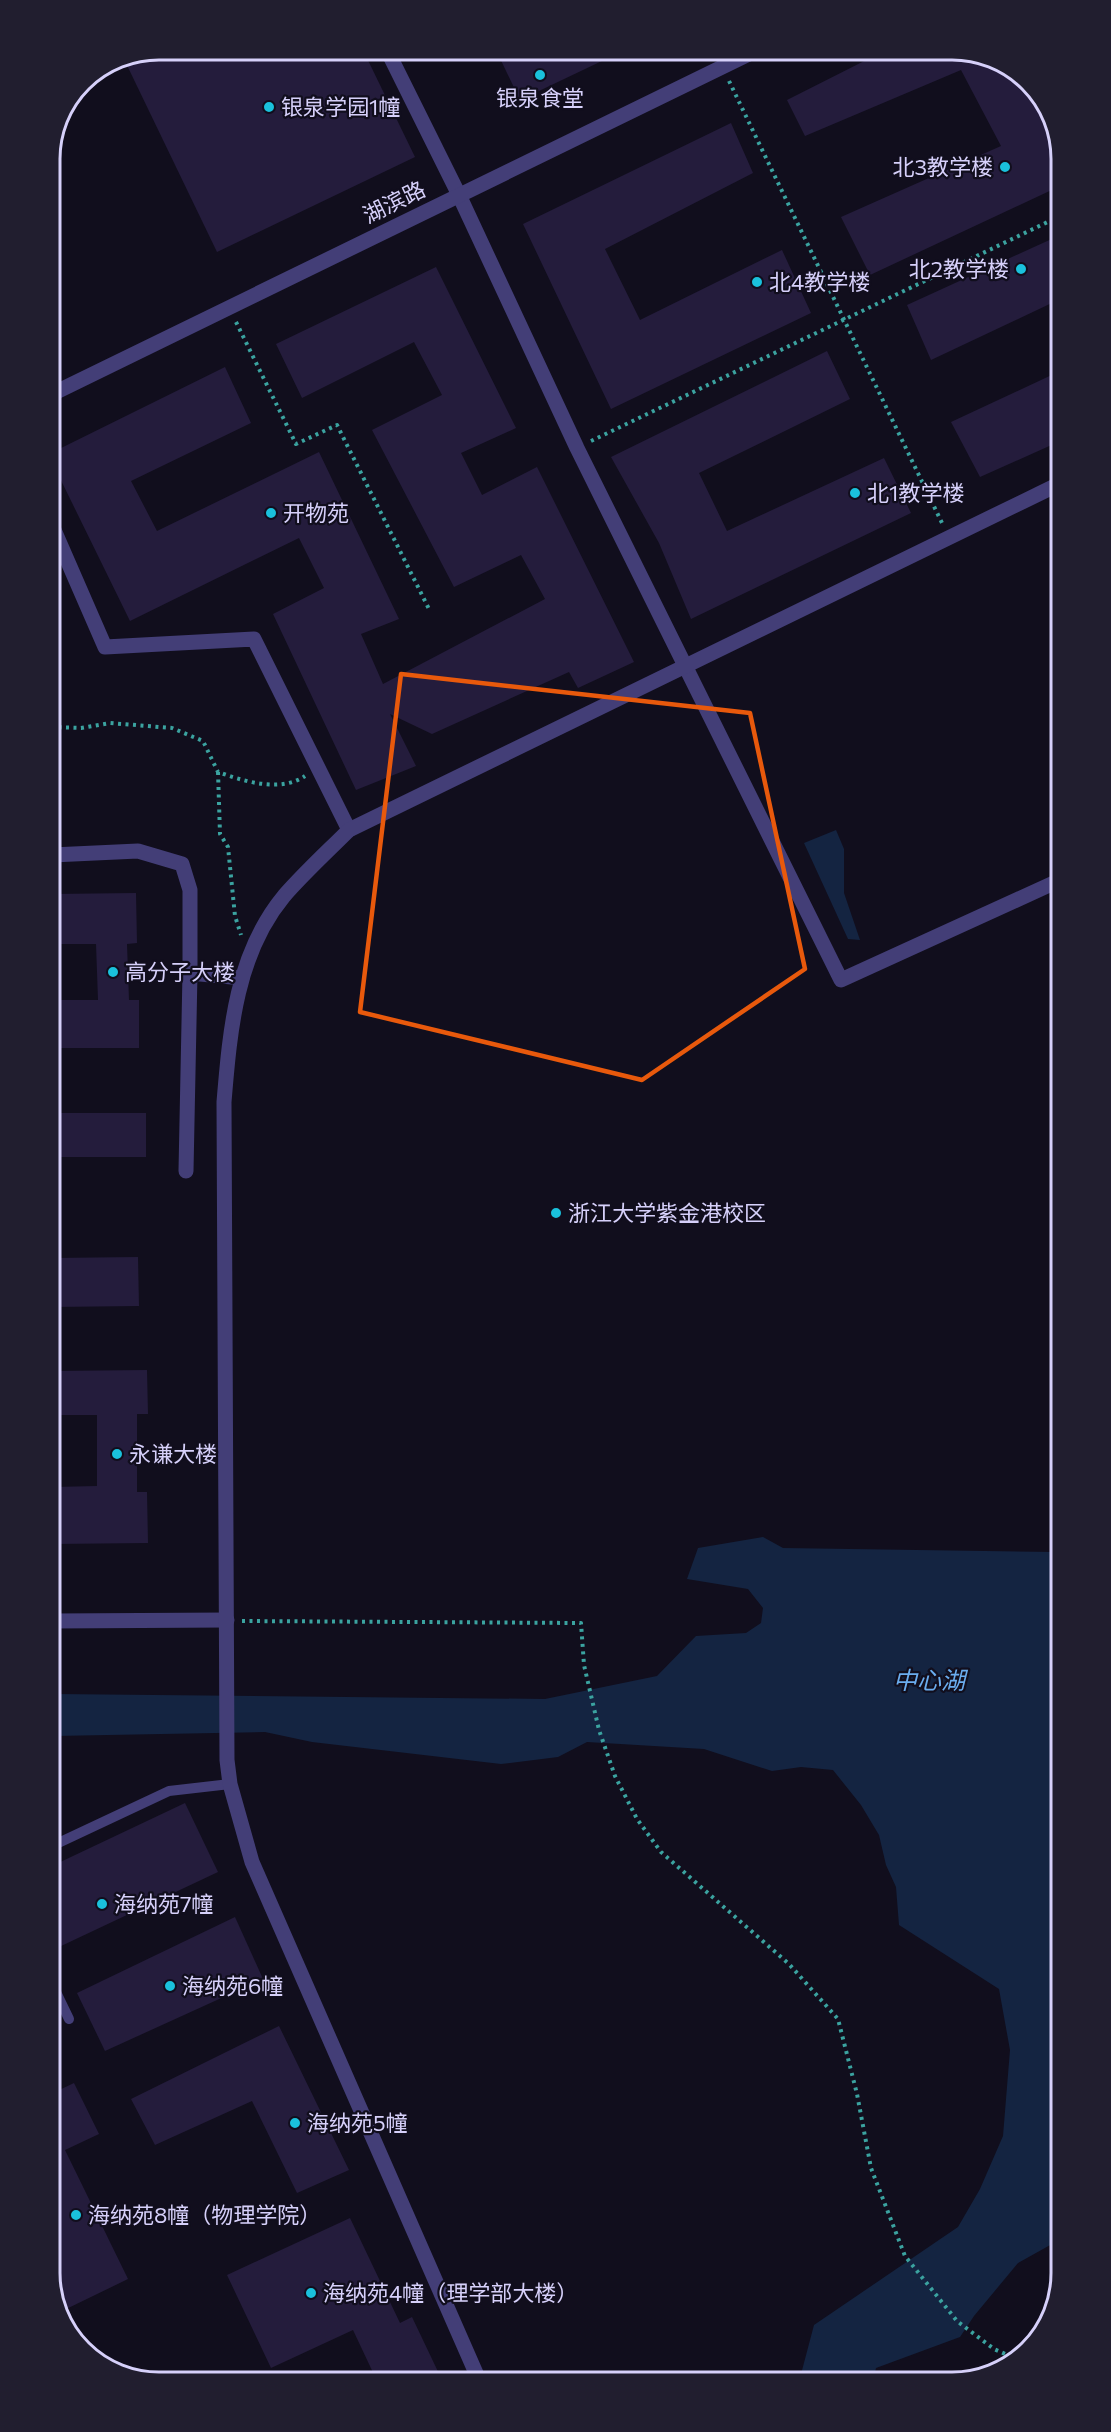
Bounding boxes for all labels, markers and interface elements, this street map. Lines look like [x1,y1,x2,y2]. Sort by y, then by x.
marker: 银泉食堂 [533,68,547,82]
place label: 银泉食堂 [496,84,584,111]
place label: 银泉学园1幢 [281,93,400,120]
marker: 银泉学园1幢 [262,100,276,114]
place label: 北3教学楼 [892,153,993,180]
marker: 北3教学楼 [998,160,1012,174]
street label: 湖滨路 [358,175,429,228]
place label: 北2教学楼 [909,255,1009,282]
marker: 北2教学楼 [1014,262,1028,276]
place label: 北4教学楼 [769,268,870,295]
marker: 北4教学楼 [750,275,764,289]
place label: 北1教学楼 [867,479,964,506]
marker: 北1教学楼 [848,486,862,500]
place label: 开物苑 [283,499,349,526]
marker: 开物苑 [264,506,278,520]
place label: 高分子大楼 [125,958,235,985]
marker: 高分子大楼 [106,965,120,979]
place label: 浙江大学紫金港校区 [568,1199,766,1226]
marker: 浙江大学紫金港校区 [549,1206,563,1220]
place label: 永谦大楼 [129,1440,217,1467]
marker: 永谦大楼 [110,1447,124,1461]
water label: 中心湖 [893,1665,969,1694]
place label: 海纳苑7幢 [114,1890,214,1917]
marker: 海纳苑7幢 [95,1897,109,1911]
place label: 海纳苑6幢 [182,1972,283,1999]
marker: 海纳苑6幢 [163,1979,177,1993]
place label: 海纳苑5幢 [307,2109,408,2136]
marker: 海纳苑5幢 [288,2116,302,2130]
place label: 海纳苑8幢（物理学院） [88,2201,321,2228]
marker: 海纳苑8幢（物理学院） [69,2208,83,2222]
place label: 海纳苑4幢（理学部大楼） [323,2279,578,2306]
marker: 海纳苑4幢（理学部大楼） [304,2286,318,2300]

